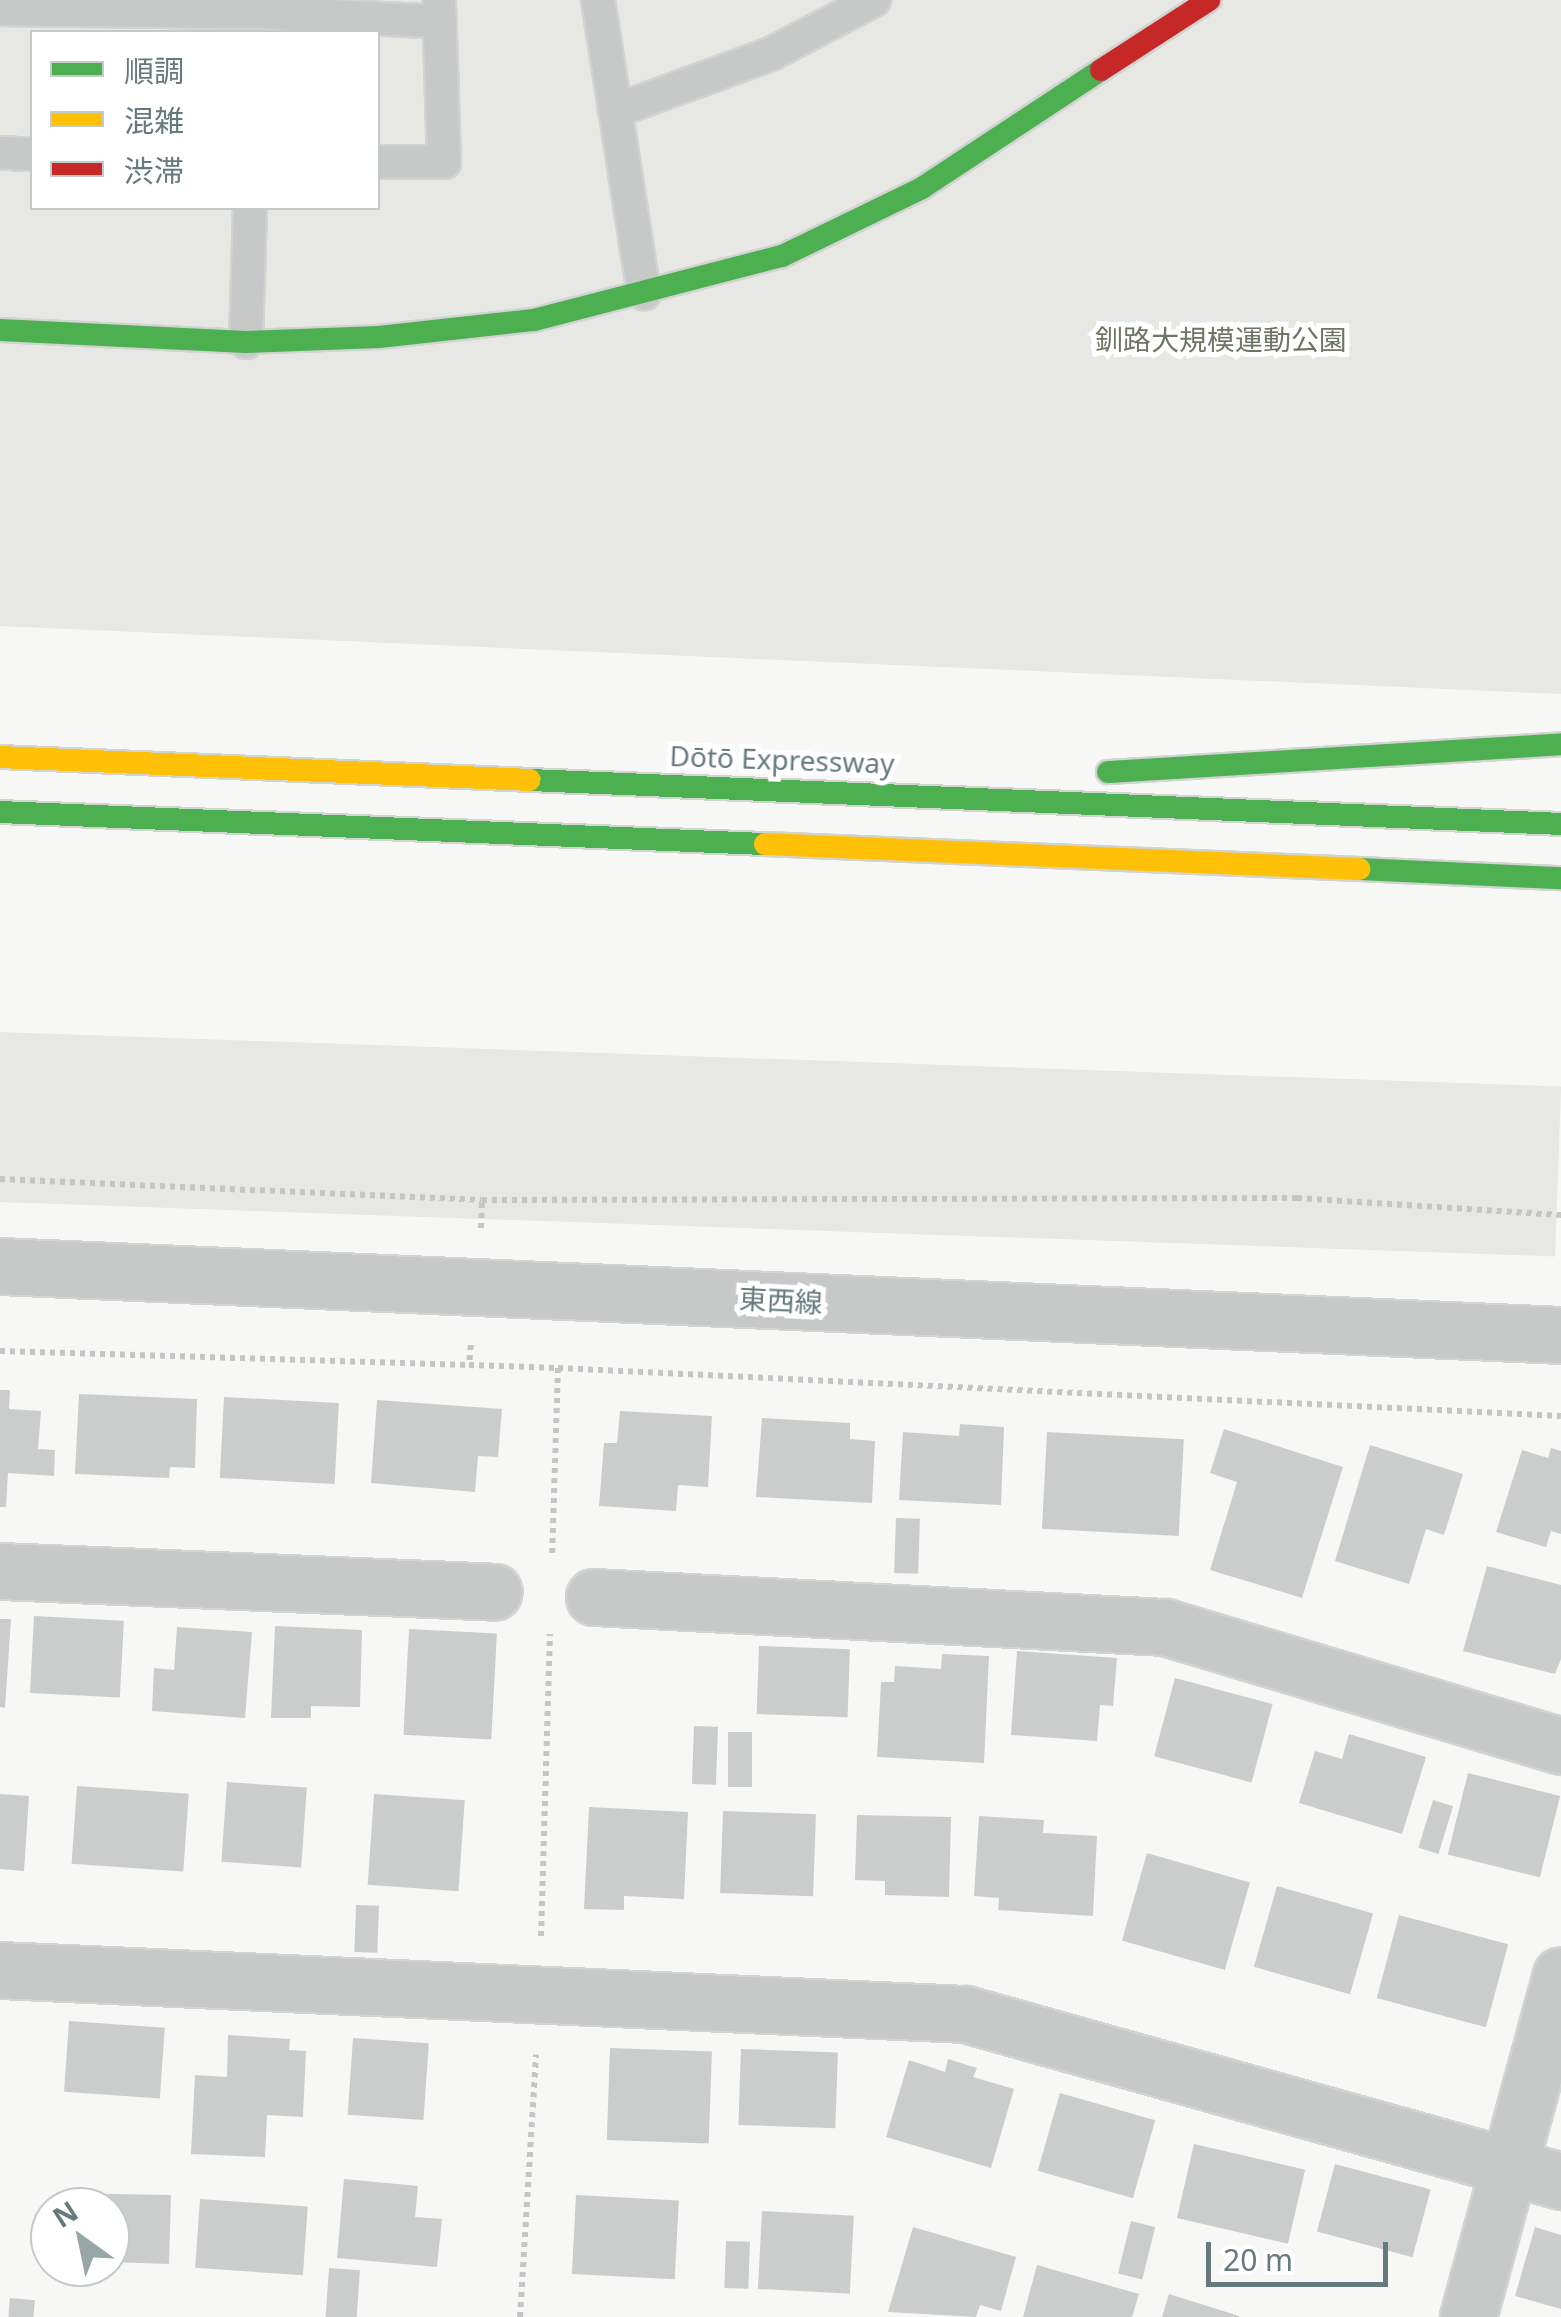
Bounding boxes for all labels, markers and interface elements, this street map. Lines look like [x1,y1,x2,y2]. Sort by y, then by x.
legend [30,30,380,210]
text: 順調 [124,50,184,91]
text: 混雑 [124,100,184,141]
text: 渋滞 [124,150,184,191]
park label: 釧路大規模運動公園 [1095,322,1347,356]
street label: Dōtō Expressway [669,738,895,780]
street label: 東西線 [738,1281,824,1319]
north arrow [30,2187,130,2287]
text: N [45,2191,85,2236]
scale bar [1211,2222,1394,2284]
text: 20 m [1223,2239,1293,2280]

